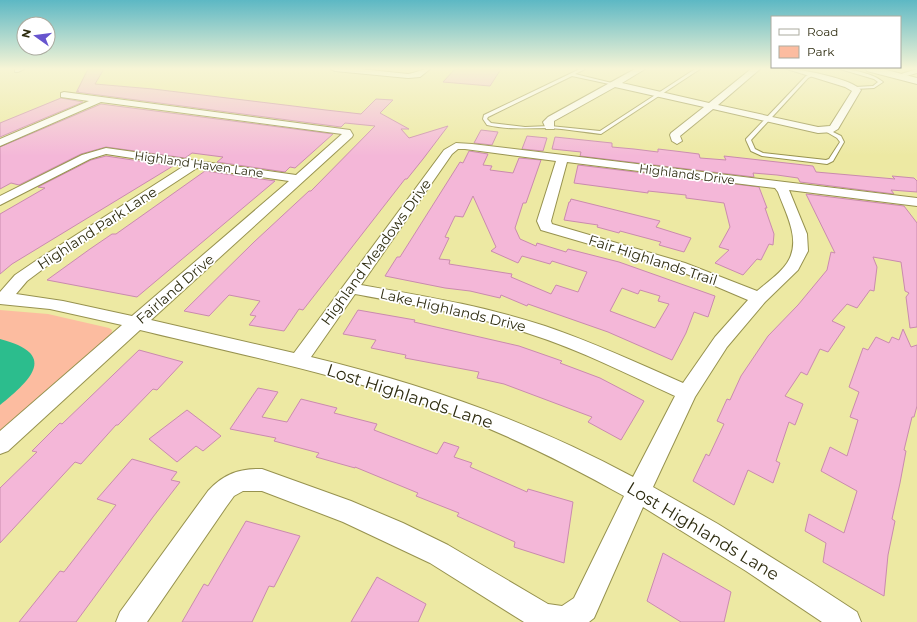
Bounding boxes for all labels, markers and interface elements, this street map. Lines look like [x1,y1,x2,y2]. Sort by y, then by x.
north arrow [16,16,56,56]
legend [771,16,901,68]
text: Road [807,24,838,39]
text: N [18,28,34,40]
text: Park [807,44,835,59]
street label: Highland Haven Lane [134,148,264,180]
street label: Highlands Drive [638,161,736,187]
street label: Highland Meadows Drive [317,175,435,329]
street label: Highland Park Lane [34,183,160,273]
street label: Fair Highlands Trail [586,231,720,289]
street label: Fairland Drive [132,250,218,328]
street label: Lake Highlands Drive [378,284,528,336]
street label: Lost Highlands Lane [324,360,496,432]
street label: Lost Highlands Lane [623,478,783,584]

